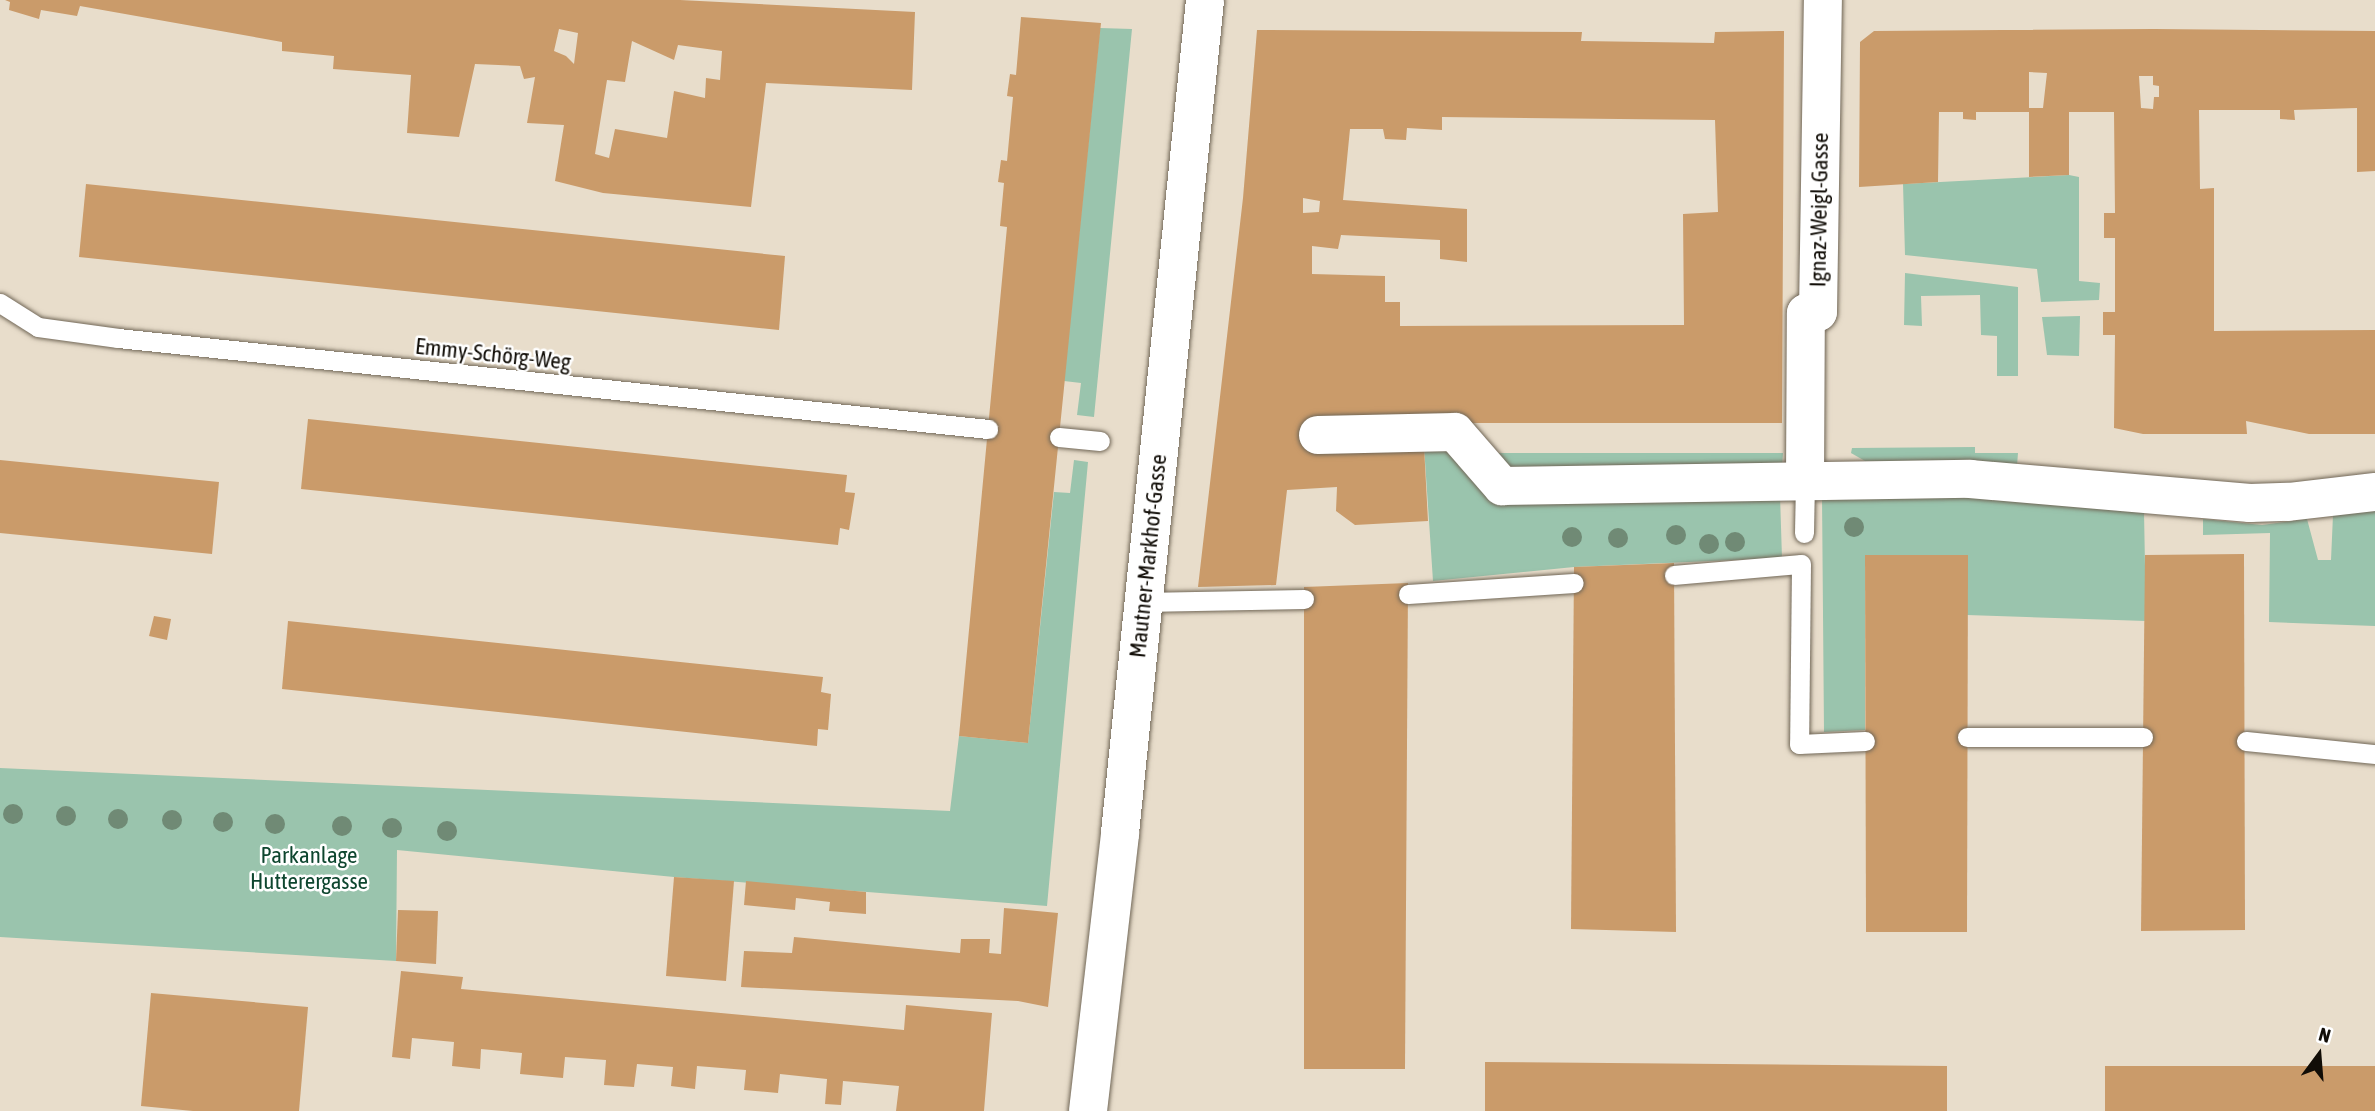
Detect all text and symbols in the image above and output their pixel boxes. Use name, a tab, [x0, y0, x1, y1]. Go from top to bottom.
street label: Ignaz-Weigl-Gasse	[1804, 132, 1834, 288]
street label: Emmy-Schörg-Weg	[414, 332, 572, 376]
street label: Mautner-Markhof-Gasse	[1124, 453, 1172, 659]
park label: Parkanlage Hutterergasse	[250, 841, 368, 895]
north arrow	[2284, 1020, 2354, 1090]
text: N	[2316, 1023, 2333, 1047]

